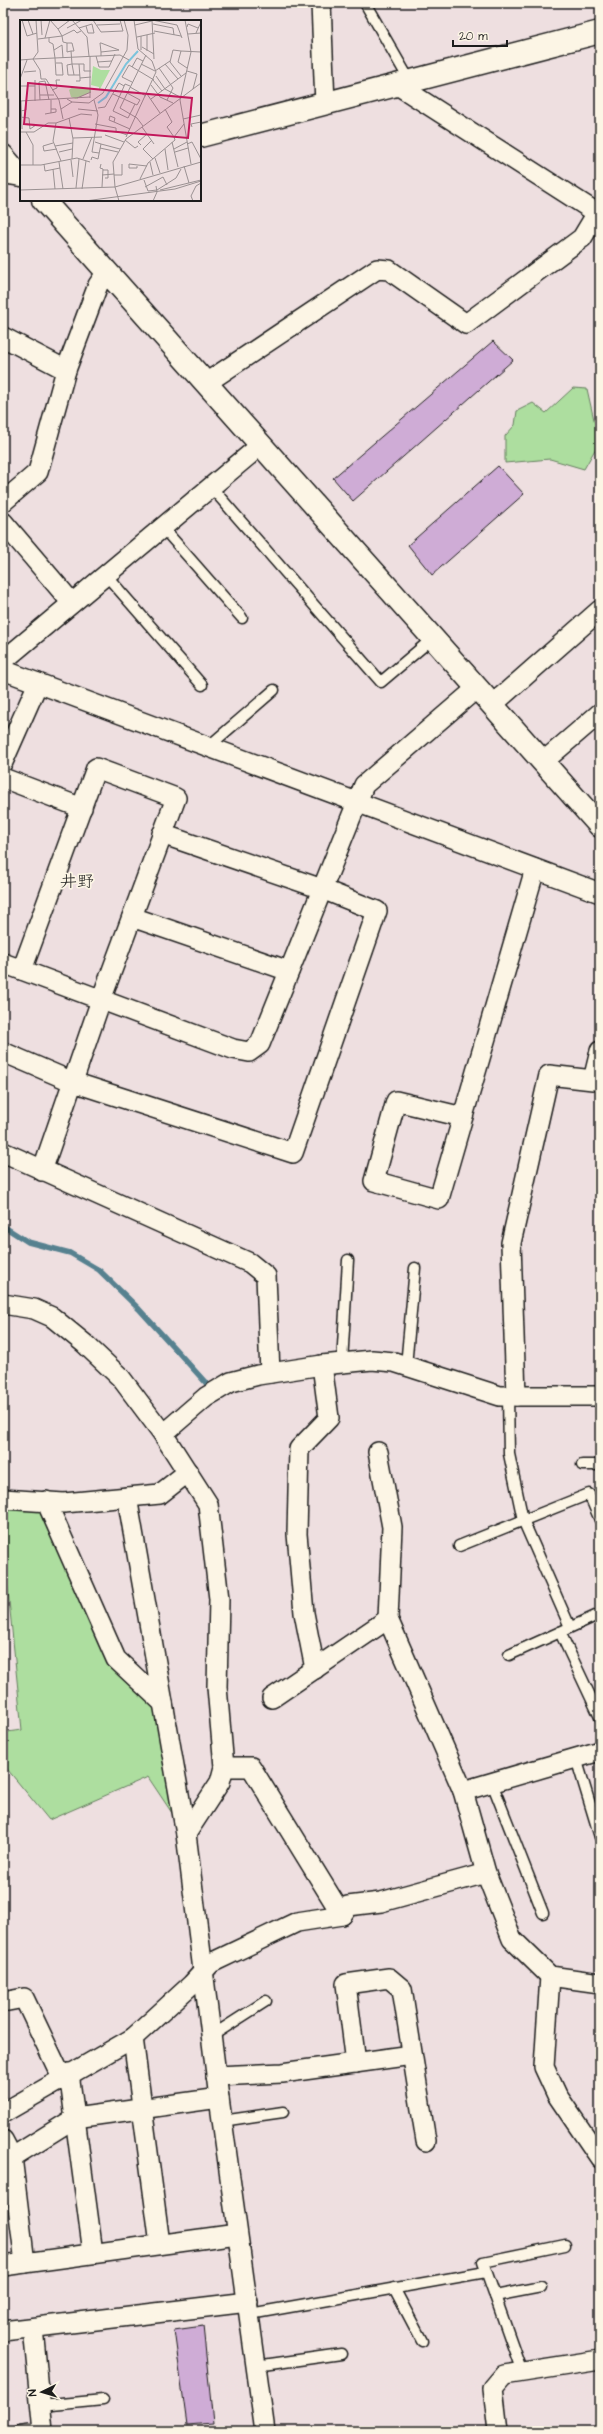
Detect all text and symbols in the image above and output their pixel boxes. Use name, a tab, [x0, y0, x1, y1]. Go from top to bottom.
inset map	[20, 20, 201, 201]
scale bar	[453, 22, 507, 48]
text: 20 m	[459, 28, 488, 45]
district label: 井野	[60, 870, 94, 894]
north arrow	[22, 2372, 62, 2412]
text: N	[25, 2389, 40, 2397]

